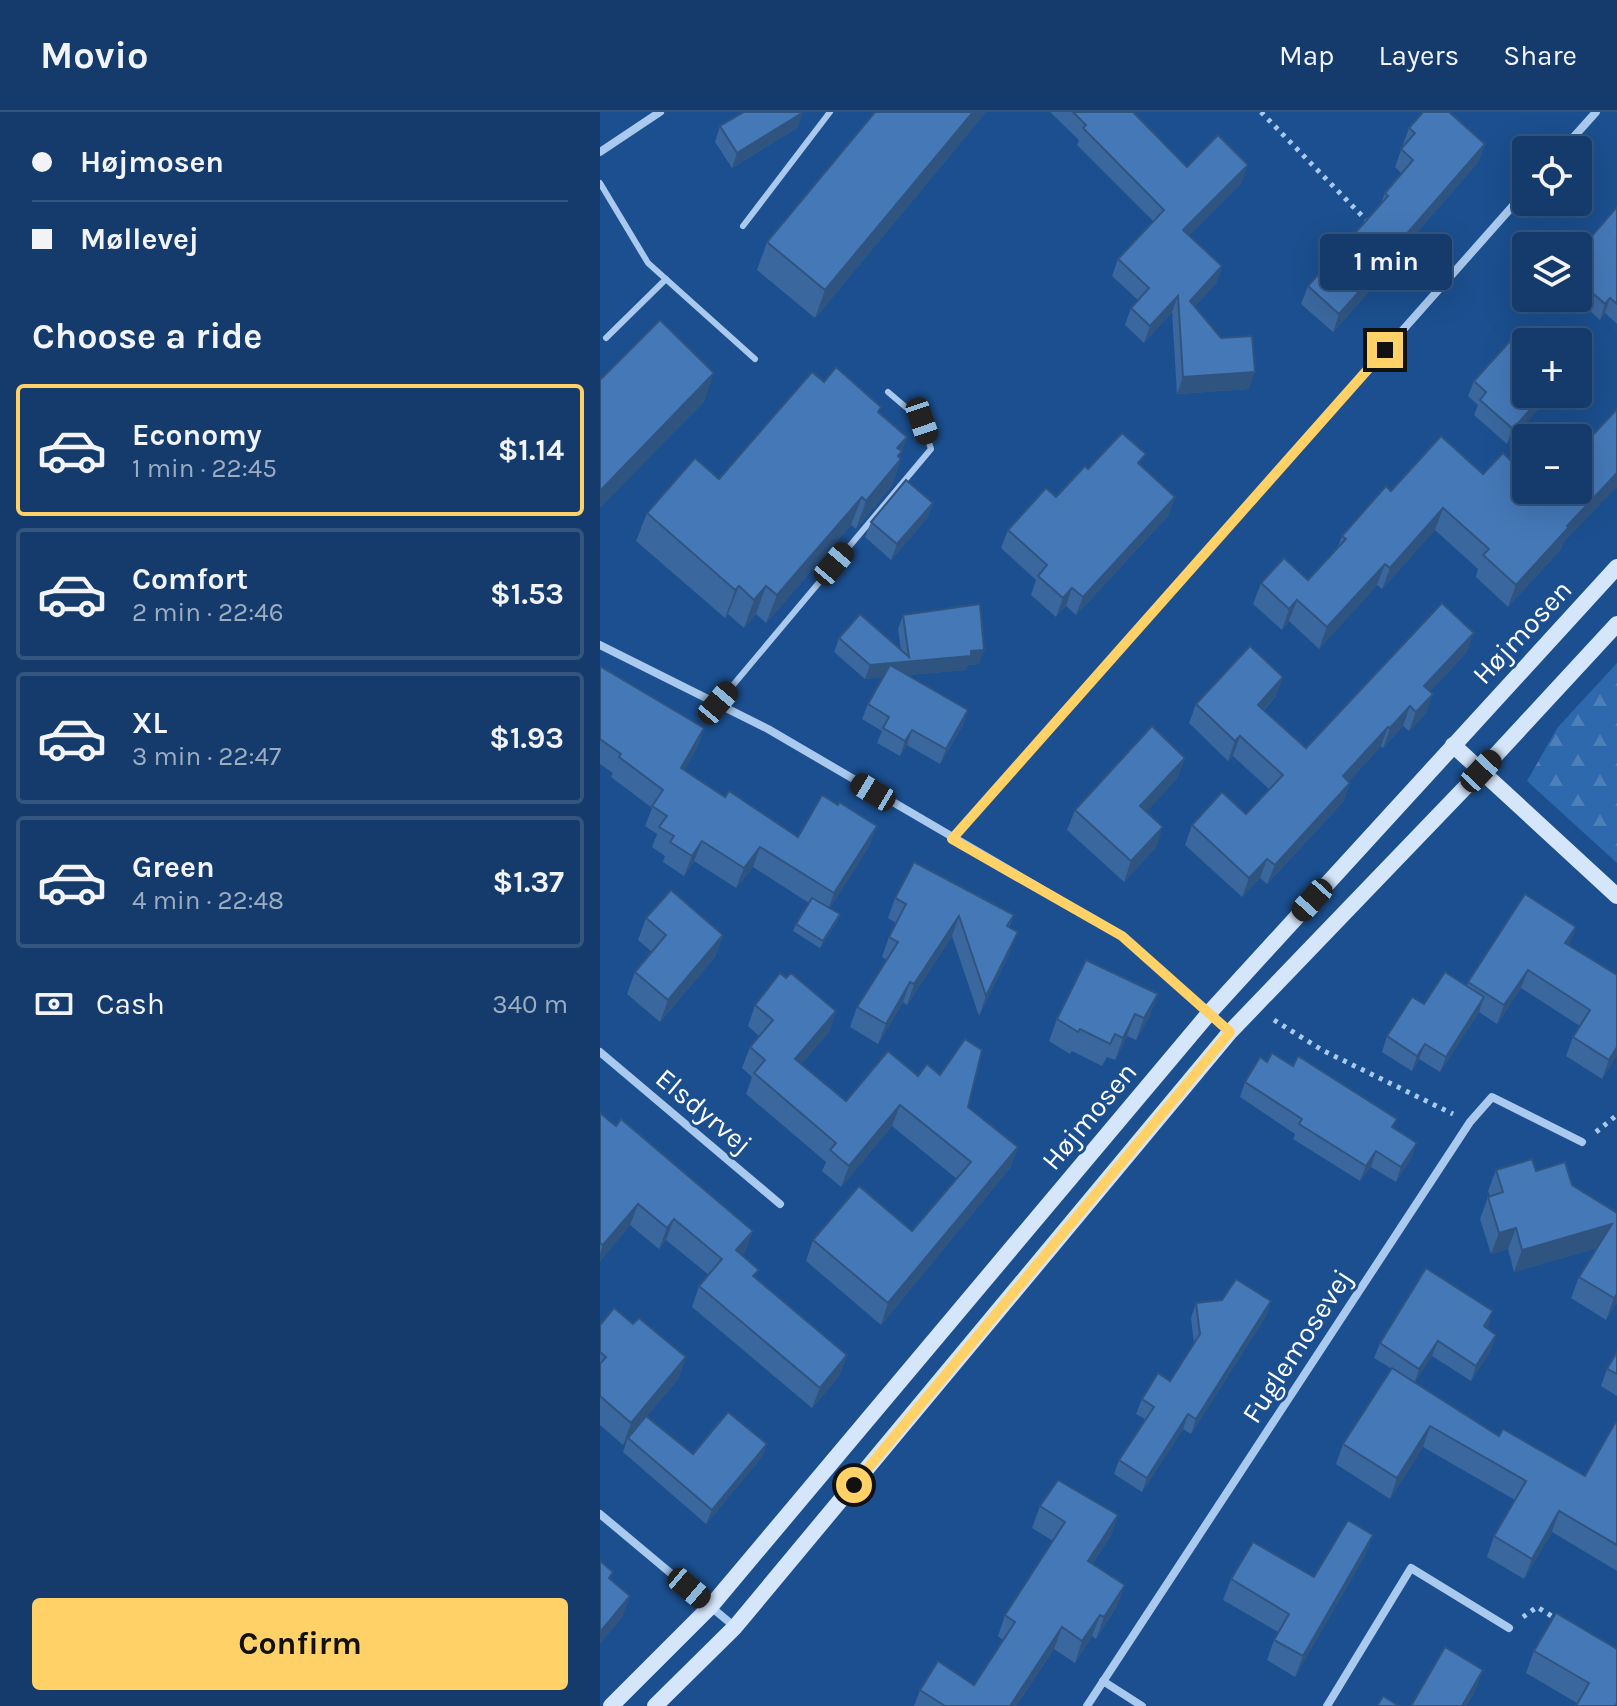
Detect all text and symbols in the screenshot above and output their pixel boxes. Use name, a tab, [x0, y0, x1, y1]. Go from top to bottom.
text: Movio	[40, 33, 148, 78]
text: Map	[1279, 39, 1334, 72]
text: Layers	[1378, 39, 1459, 72]
text: Share	[1503, 39, 1577, 72]
map controls	[1512, 136, 1592, 504]
button: locate	[1512, 136, 1592, 216]
text: Højmosen	[80, 144, 224, 180]
text: Møllevej	[80, 221, 199, 257]
button: layers	[1512, 232, 1592, 312]
callout: 1 min	[1319, 234, 1451, 290]
text: 1 min	[1353, 246, 1419, 277]
text: Choose a ride	[32, 315, 262, 357]
button: +	[1512, 328, 1592, 408]
route end	[1367, 332, 1403, 368]
car	[903, 394, 941, 448]
icon: car	[36, 414, 108, 486]
text: Economy	[132, 417, 262, 453]
button: −	[1512, 424, 1592, 504]
text: $1.14	[498, 432, 564, 468]
text: 1 min · 22:45	[132, 453, 277, 484]
car	[809, 538, 859, 590]
icon: car	[36, 558, 108, 630]
text: Comfort	[132, 561, 248, 597]
street label: Højmosen	[1466, 573, 1578, 691]
text: $1.53	[490, 576, 564, 612]
text: 2 min · 22:46	[132, 597, 284, 628]
car	[693, 677, 743, 729]
icon: car	[36, 702, 108, 774]
text: XL	[132, 705, 167, 741]
text: $1.93	[489, 720, 564, 756]
text: 3 min · 22:47	[132, 741, 281, 772]
car	[1456, 745, 1506, 797]
car	[846, 769, 900, 815]
icon: car	[36, 846, 108, 918]
text: Green	[132, 849, 215, 885]
text: $1.37	[493, 864, 564, 900]
car	[1287, 874, 1337, 926]
text: 4 min · 22:48	[132, 885, 284, 916]
icon: cash	[32, 982, 76, 1026]
text: Cash	[96, 986, 165, 1022]
text: 340 m	[492, 989, 568, 1020]
street label: Højmosen	[1034, 1055, 1144, 1177]
street label: Elsdyrvej	[649, 1061, 759, 1161]
street label: Fuglemosevej	[1235, 1263, 1359, 1429]
route start	[836, 1467, 872, 1503]
car	[663, 1563, 715, 1613]
button: Confirm	[32, 1598, 568, 1690]

